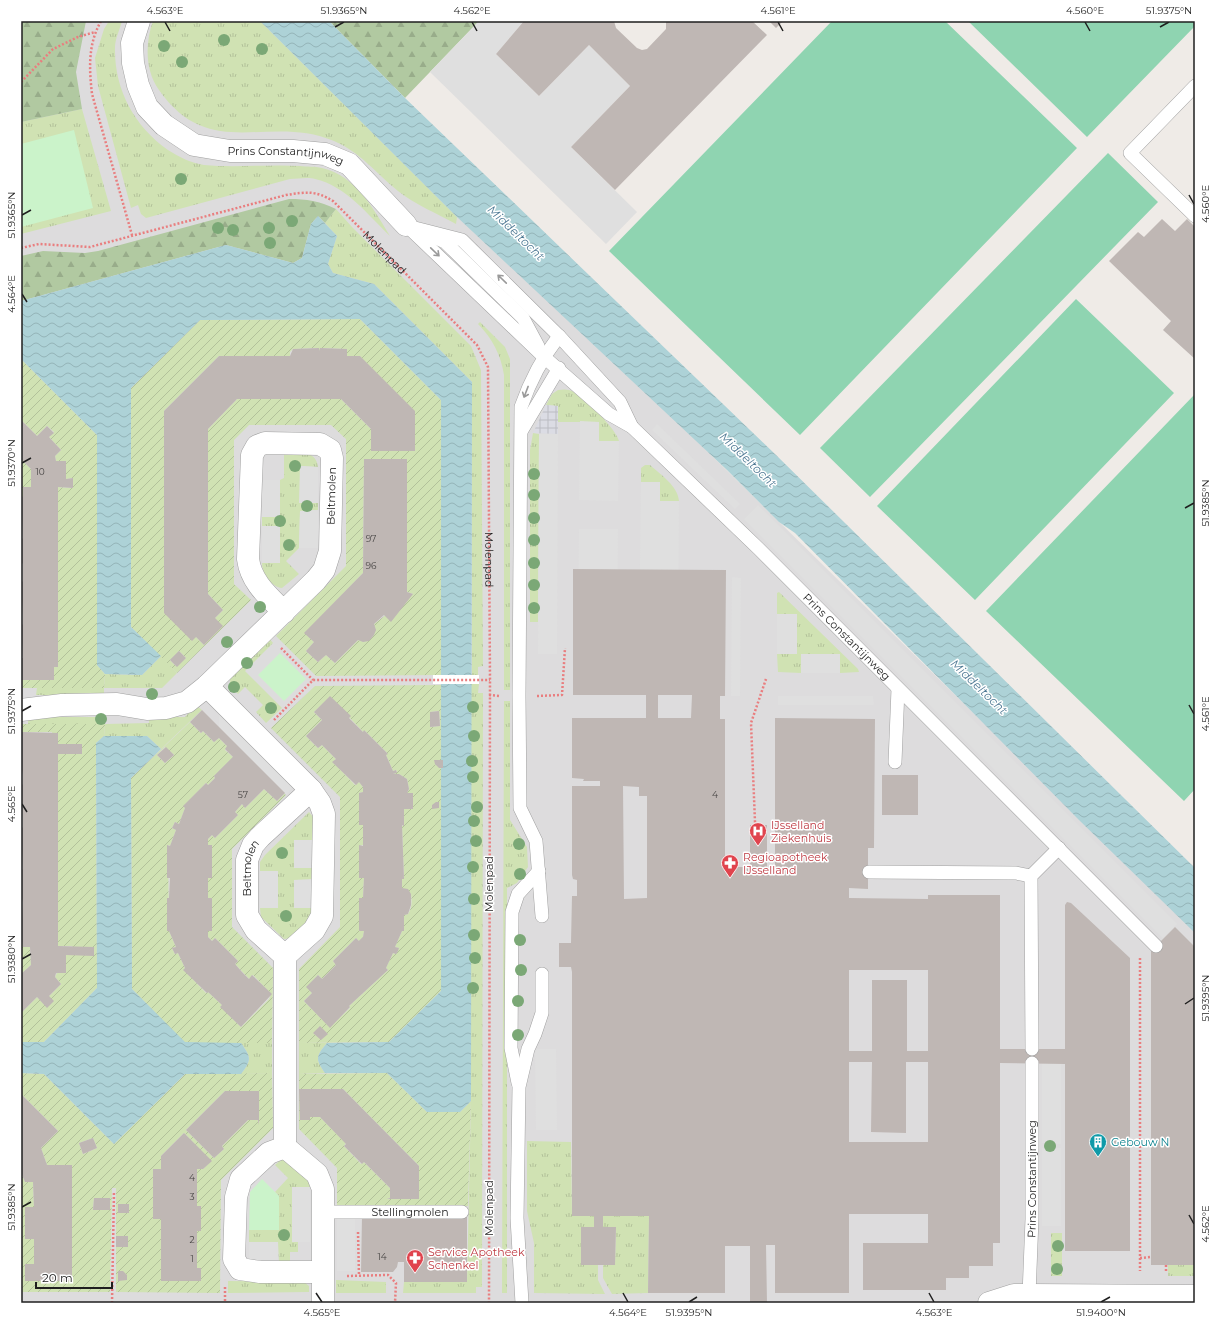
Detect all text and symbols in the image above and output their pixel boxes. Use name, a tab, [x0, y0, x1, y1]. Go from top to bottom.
text: 4.563°E	[146, 4, 184, 17]
text: 51.9365°N	[321, 4, 367, 17]
text: 4.562°E	[453, 4, 491, 17]
text: 4.561°E	[760, 4, 796, 17]
text: 4.560°E	[1066, 4, 1104, 17]
text: 51.9375°N	[1146, 4, 1192, 17]
street label: Prins Constantijnweg	[227, 144, 346, 168]
text: 4.560°E	[1199, 185, 1212, 223]
text: 51.9365°N	[5, 192, 18, 238]
water label: Middeltocht	[485, 202, 548, 264]
street label: Molenpad	[360, 228, 409, 277]
one-way arrow	[429, 247, 439, 256]
one-way arrow	[497, 274, 507, 284]
text: 4.564°E	[5, 275, 18, 313]
one-way arrow	[522, 385, 530, 397]
water label: Middeltocht	[717, 429, 780, 491]
text: 51.9370°N	[5, 439, 18, 487]
house number: 10	[35, 466, 45, 477]
street label: Beltmolen	[324, 467, 339, 525]
text: 51.9385°N	[1199, 479, 1212, 527]
street label: Molenpad	[482, 532, 496, 588]
house number: 97	[366, 533, 376, 544]
house number: 96	[366, 560, 377, 571]
street label: Prins Constantijnweg	[800, 590, 893, 683]
water label: Middeltocht	[948, 656, 1011, 718]
text: 51.9375°N	[5, 688, 18, 734]
text: 4.561°E	[1199, 696, 1212, 732]
text: 4.565°E	[5, 785, 18, 823]
house number: 57	[238, 789, 248, 800]
house number: 4	[712, 789, 718, 800]
place label: IJsselland Ziekenhuis	[771, 818, 832, 845]
hospital icon: IJsselland Ziekenhuis	[748, 821, 768, 846]
street label: Beltmolen	[240, 836, 262, 896]
place label: Regioapotheek IJsselland	[743, 850, 828, 877]
pharmacy icon: Regioapotheek IJsselland	[720, 853, 740, 878]
street label: Molenpad	[482, 856, 496, 912]
text: 51.9380°N	[5, 935, 18, 983]
text: 51.9395°N	[1199, 975, 1212, 1021]
street label: Prins Constantijnweg	[1024, 1120, 1039, 1238]
building icon: Gebouw N	[1088, 1132, 1108, 1157]
place label: Gebouw N	[1111, 1135, 1169, 1149]
house number: 4	[189, 1172, 195, 1183]
street label: Molenpad	[482, 1180, 496, 1236]
text: 51.9385°N	[5, 1183, 18, 1231]
house number: 3	[189, 1191, 195, 1202]
street label: Stellingmolen	[371, 1205, 449, 1219]
text: 4.562°E	[1199, 1205, 1212, 1243]
house number: 2	[189, 1234, 195, 1245]
place label: Service Apotheek Schenkel	[428, 1245, 525, 1272]
pharmacy icon: Service Apotheek Schenkel	[405, 1248, 425, 1273]
house number: 14	[377, 1251, 387, 1262]
house number: 1	[190, 1253, 194, 1264]
scale bar	[36, 1264, 112, 1290]
text: 20 m	[42, 1270, 73, 1285]
text: 4.565°E	[303, 1306, 341, 1319]
text: 4.564°E	[609, 1306, 647, 1319]
text: 51.9395°N	[666, 1306, 712, 1319]
text: 4.563°E	[915, 1306, 953, 1319]
text: 51.9400°N	[1076, 1306, 1126, 1319]

